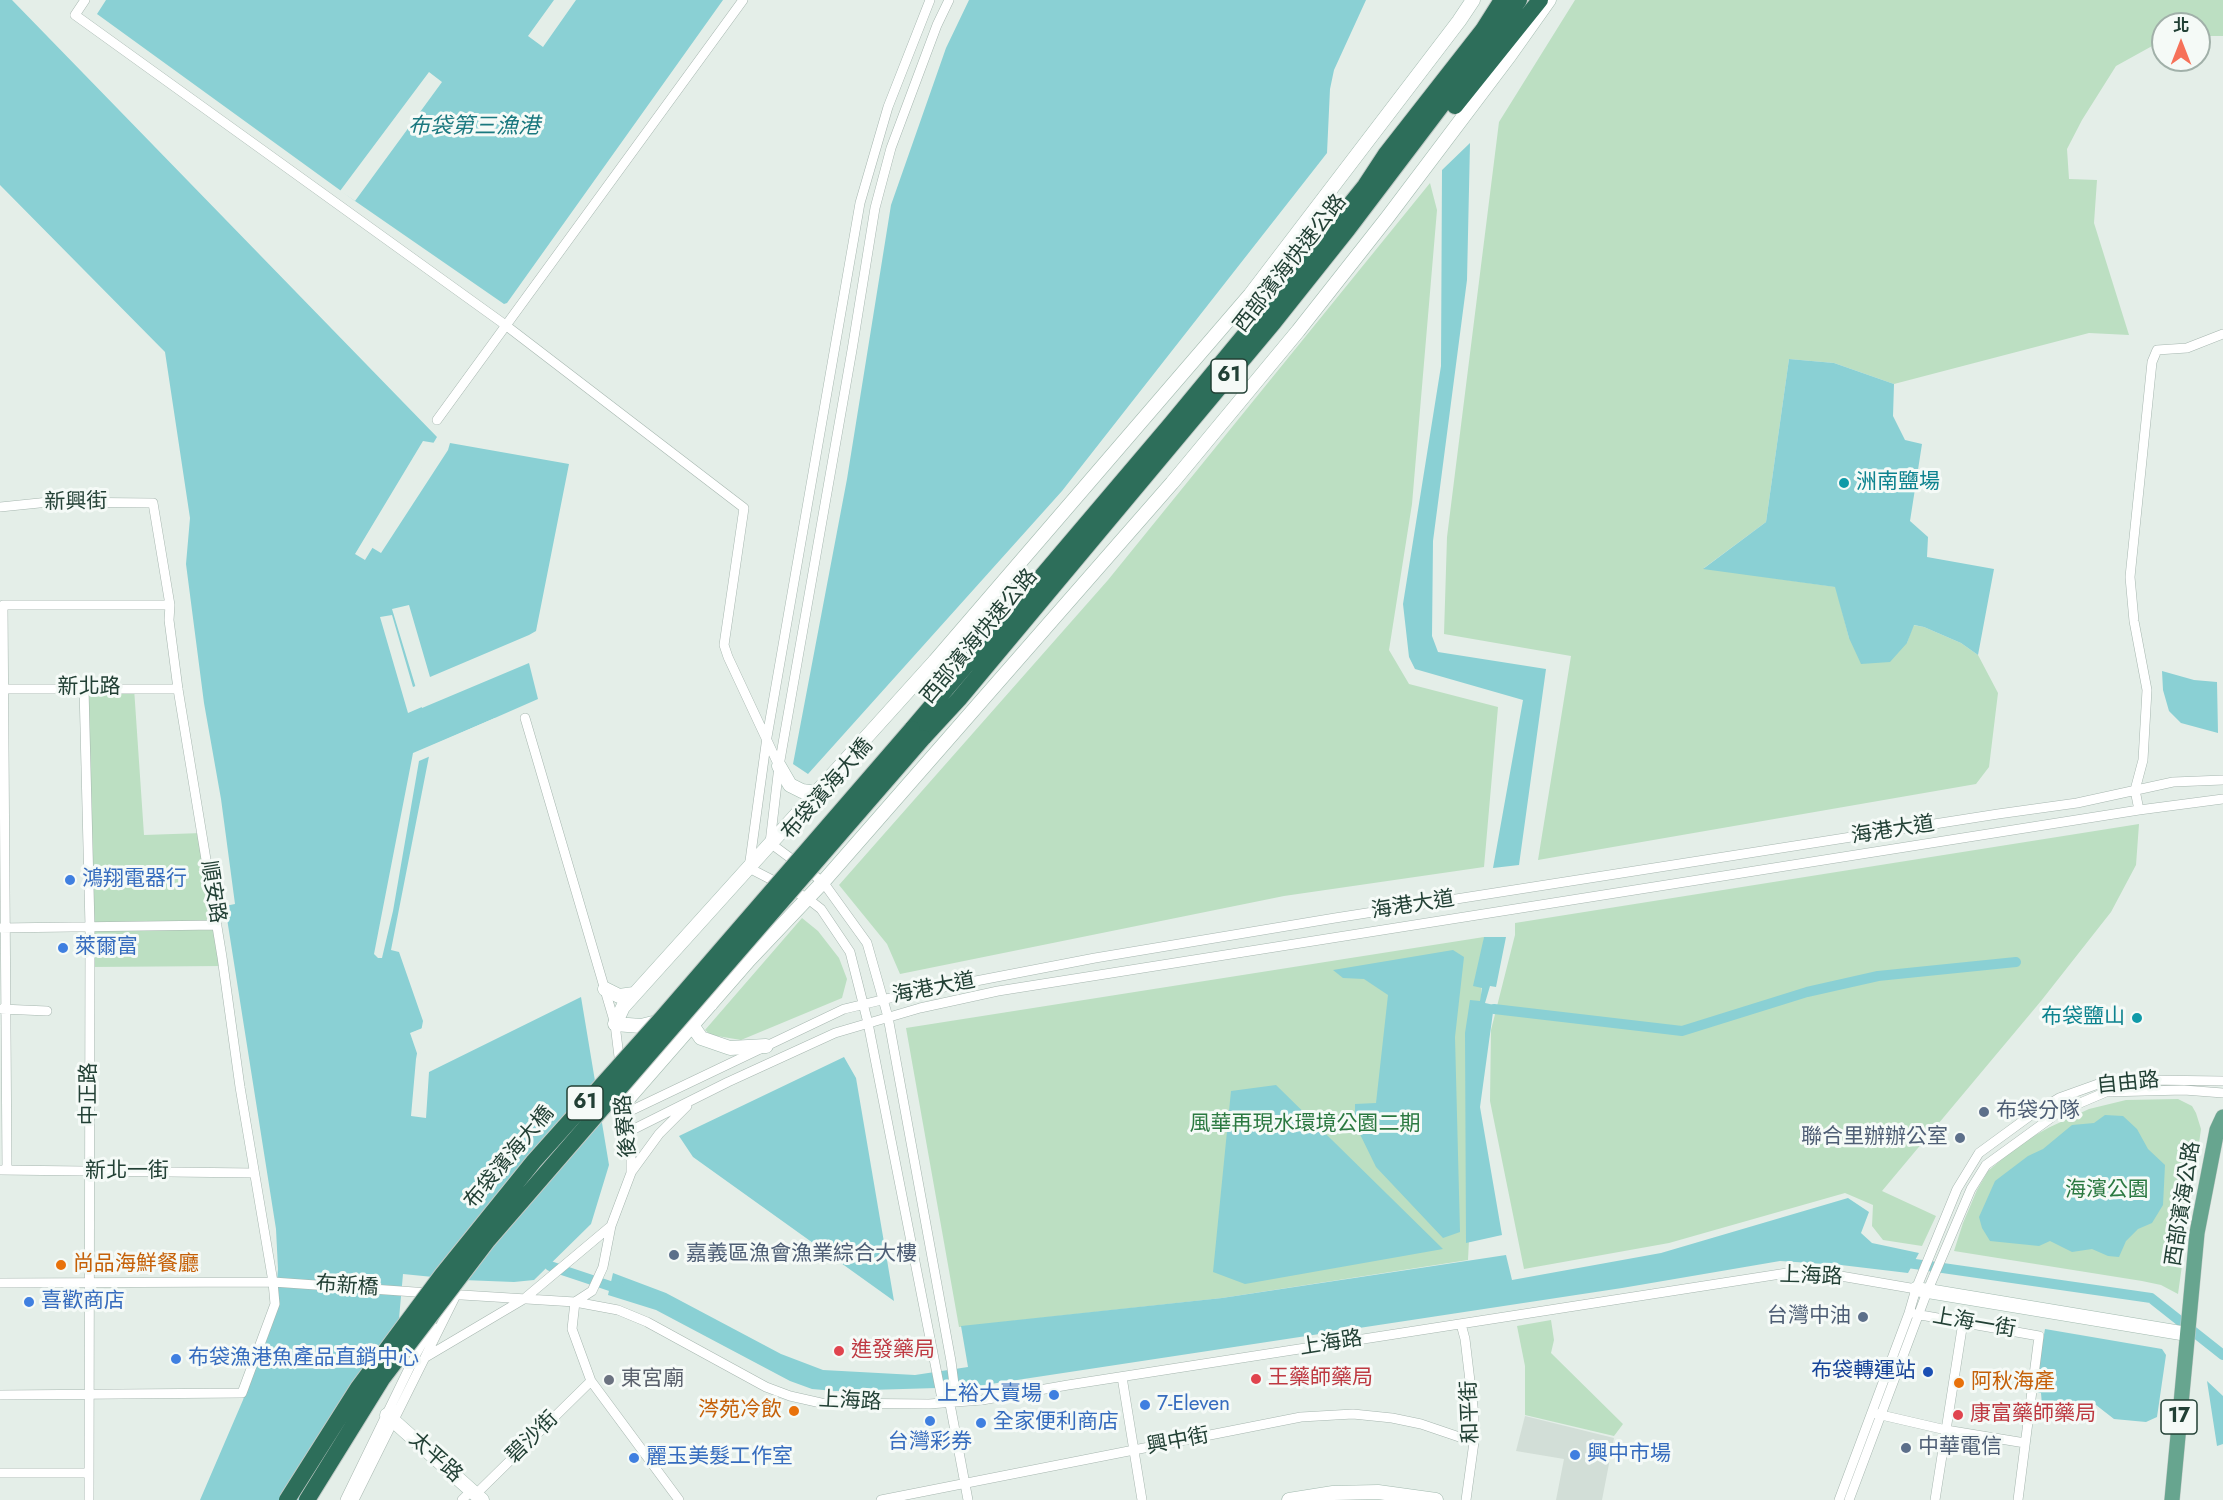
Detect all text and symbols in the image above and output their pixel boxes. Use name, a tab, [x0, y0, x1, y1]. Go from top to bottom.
north arrow	[2151, 12, 2211, 72]
text: 北	[2173, 14, 2189, 37]
water label: 布袋第三漁港	[408, 115, 540, 141]
street label: 西部濱海快速公路	[1229, 190, 1353, 338]
road number: 61	[1211, 359, 1247, 393]
place label: 洲南鹽場	[1856, 470, 1940, 496]
marker: 洲南鹽場	[1837, 476, 1851, 490]
street label: 新興街	[44, 490, 108, 516]
street label: 西部濱海快速公路	[916, 565, 1044, 709]
street label: 新北路	[58, 675, 120, 701]
street label: 布袋濱海大橋	[777, 734, 879, 846]
street label: 海港大道	[1850, 812, 1936, 850]
street label: 順安路	[195, 859, 229, 925]
place label: 鴻翔電器行	[82, 867, 187, 893]
marker: 鴻翔電器行	[63, 873, 77, 887]
street label: 海港大道	[1370, 887, 1456, 925]
place label: 萊爾富	[75, 935, 138, 961]
marker: 萊爾富	[56, 941, 70, 955]
street label: 海港大道	[890, 969, 978, 1009]
place label: 布袋鹽山	[2041, 1005, 2125, 1031]
marker: 布袋鹽山	[2130, 1011, 2144, 1025]
street label: 中正路	[77, 1063, 103, 1125]
street label: 自由路	[2095, 1068, 2161, 1100]
road number: 61	[567, 1086, 603, 1120]
street label: 後寮路	[612, 1094, 642, 1158]
place label: 布袋分隊	[1996, 1099, 2080, 1125]
street label: 布袋濱海大橋	[460, 1102, 560, 1214]
marker: 布袋分隊	[1977, 1105, 1991, 1119]
park label: 風華再現水環境公園二期	[1190, 1112, 1420, 1138]
place label: 聯合里辦辦公室	[1801, 1125, 1948, 1151]
marker: 聯合里辦辦公室	[1953, 1131, 1967, 1145]
street label: 西部濱海公路	[2162, 1140, 2206, 1268]
street label: 新北一街	[85, 1159, 169, 1185]
park label: 海濱公園	[2065, 1178, 2149, 1204]
place label: 嘉義區漁會漁業綜合大樓	[686, 1242, 917, 1268]
marker: 嘉義區漁會漁業綜合大樓	[667, 1248, 681, 1262]
place label: 尚品海鮮餐廳	[73, 1252, 199, 1278]
marker: 尚品海鮮餐廳	[54, 1258, 68, 1272]
street label: 上海路	[1779, 1263, 1843, 1291]
street label: 布新橋	[315, 1272, 379, 1302]
place label: 喜歡商店	[41, 1289, 125, 1315]
marker: 喜歡商店	[22, 1295, 36, 1309]
place label: 台灣中油	[1767, 1304, 1851, 1330]
street label: 上海一街	[1930, 1304, 2018, 1344]
marker: 台灣中油	[1856, 1310, 1870, 1324]
street label: 上海路	[1298, 1327, 1364, 1361]
place label: 進發藥局	[851, 1338, 935, 1364]
marker: 進發藥局	[832, 1344, 846, 1358]
place label: 布袋漁港魚產品直銷中心	[188, 1346, 419, 1372]
marker: 布袋漁港魚產品直銷中心	[169, 1352, 183, 1366]
place label: 布袋轉運站	[1811, 1359, 1916, 1385]
marker: 布袋轉運站	[1921, 1365, 1935, 1379]
place label: 王藥師藥局	[1268, 1366, 1373, 1392]
place label: 東宮廟	[621, 1367, 684, 1393]
place label: 阿秋海產	[1971, 1370, 2055, 1396]
marker: 王藥師藥局	[1249, 1372, 1263, 1386]
marker: 東宮廟	[602, 1373, 616, 1387]
marker: 阿秋海產	[1952, 1376, 1966, 1390]
street label: 和平街	[1457, 1380, 1485, 1444]
place label: 上裕大賣場	[937, 1382, 1042, 1408]
street label: 上海路	[818, 1388, 882, 1416]
marker: 上裕大賣場	[1047, 1388, 1061, 1402]
place label: 7-Eleven	[1157, 1392, 1230, 1418]
place label: 涔苑冷飲	[698, 1398, 782, 1424]
marker: 7-Eleven	[1138, 1398, 1152, 1412]
road number: 17	[2161, 1400, 2197, 1434]
place label: 康富藥師藥局	[1970, 1402, 2096, 1428]
marker: 涔苑冷飲	[787, 1404, 801, 1418]
street label: 碧沙街	[502, 1407, 564, 1469]
marker: 康富藥師藥局	[1951, 1408, 1965, 1422]
place label: 全家便利商店	[993, 1410, 1119, 1436]
marker: 台灣彩券	[923, 1414, 937, 1428]
marker: 全家便利商店	[974, 1416, 988, 1430]
street label: 興中街	[1145, 1424, 1211, 1460]
street label: 太平路	[403, 1428, 467, 1488]
place label: 台灣彩券	[888, 1430, 972, 1456]
place label: 中華電信	[1918, 1435, 2002, 1461]
marker: 中華電信	[1899, 1441, 1913, 1455]
place label: 興中市場	[1587, 1442, 1671, 1468]
place label: 麗玉美髮工作室	[646, 1445, 793, 1471]
marker: 興中市場	[1568, 1448, 1582, 1462]
marker: 麗玉美髮工作室	[627, 1451, 641, 1465]

